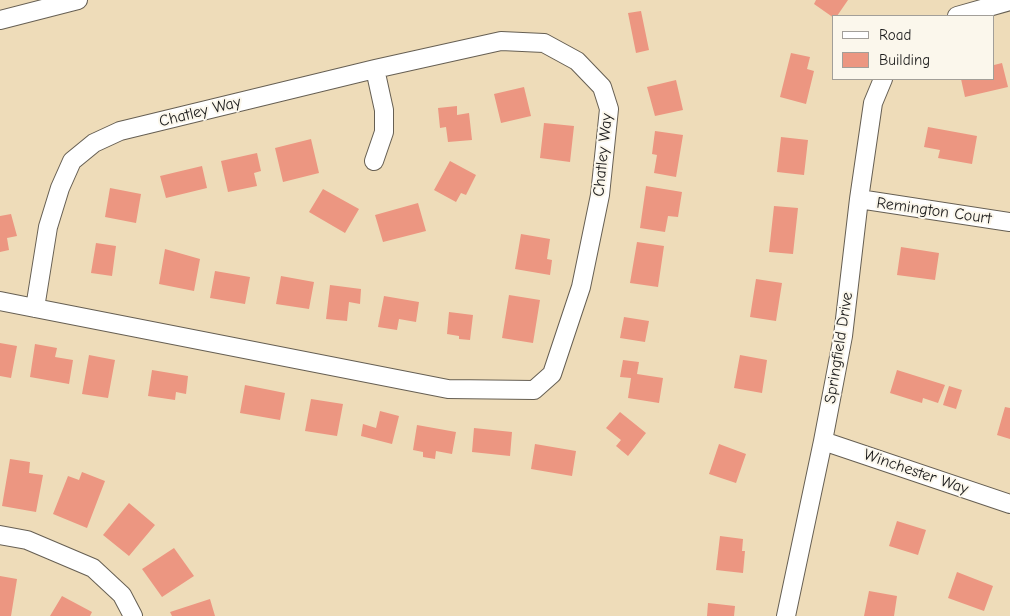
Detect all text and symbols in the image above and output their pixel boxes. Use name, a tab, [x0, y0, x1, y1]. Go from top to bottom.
legend	[832, 15, 995, 80]
text: Road	[879, 26, 911, 44]
text: Building	[879, 51, 930, 69]
street label: Chatley Way	[157, 93, 243, 131]
street label: Chatley Way	[589, 113, 617, 197]
street label: Remington Court	[875, 193, 993, 229]
street label: Springfield Drive	[821, 291, 857, 405]
street label: Winchester Way	[861, 445, 971, 499]

